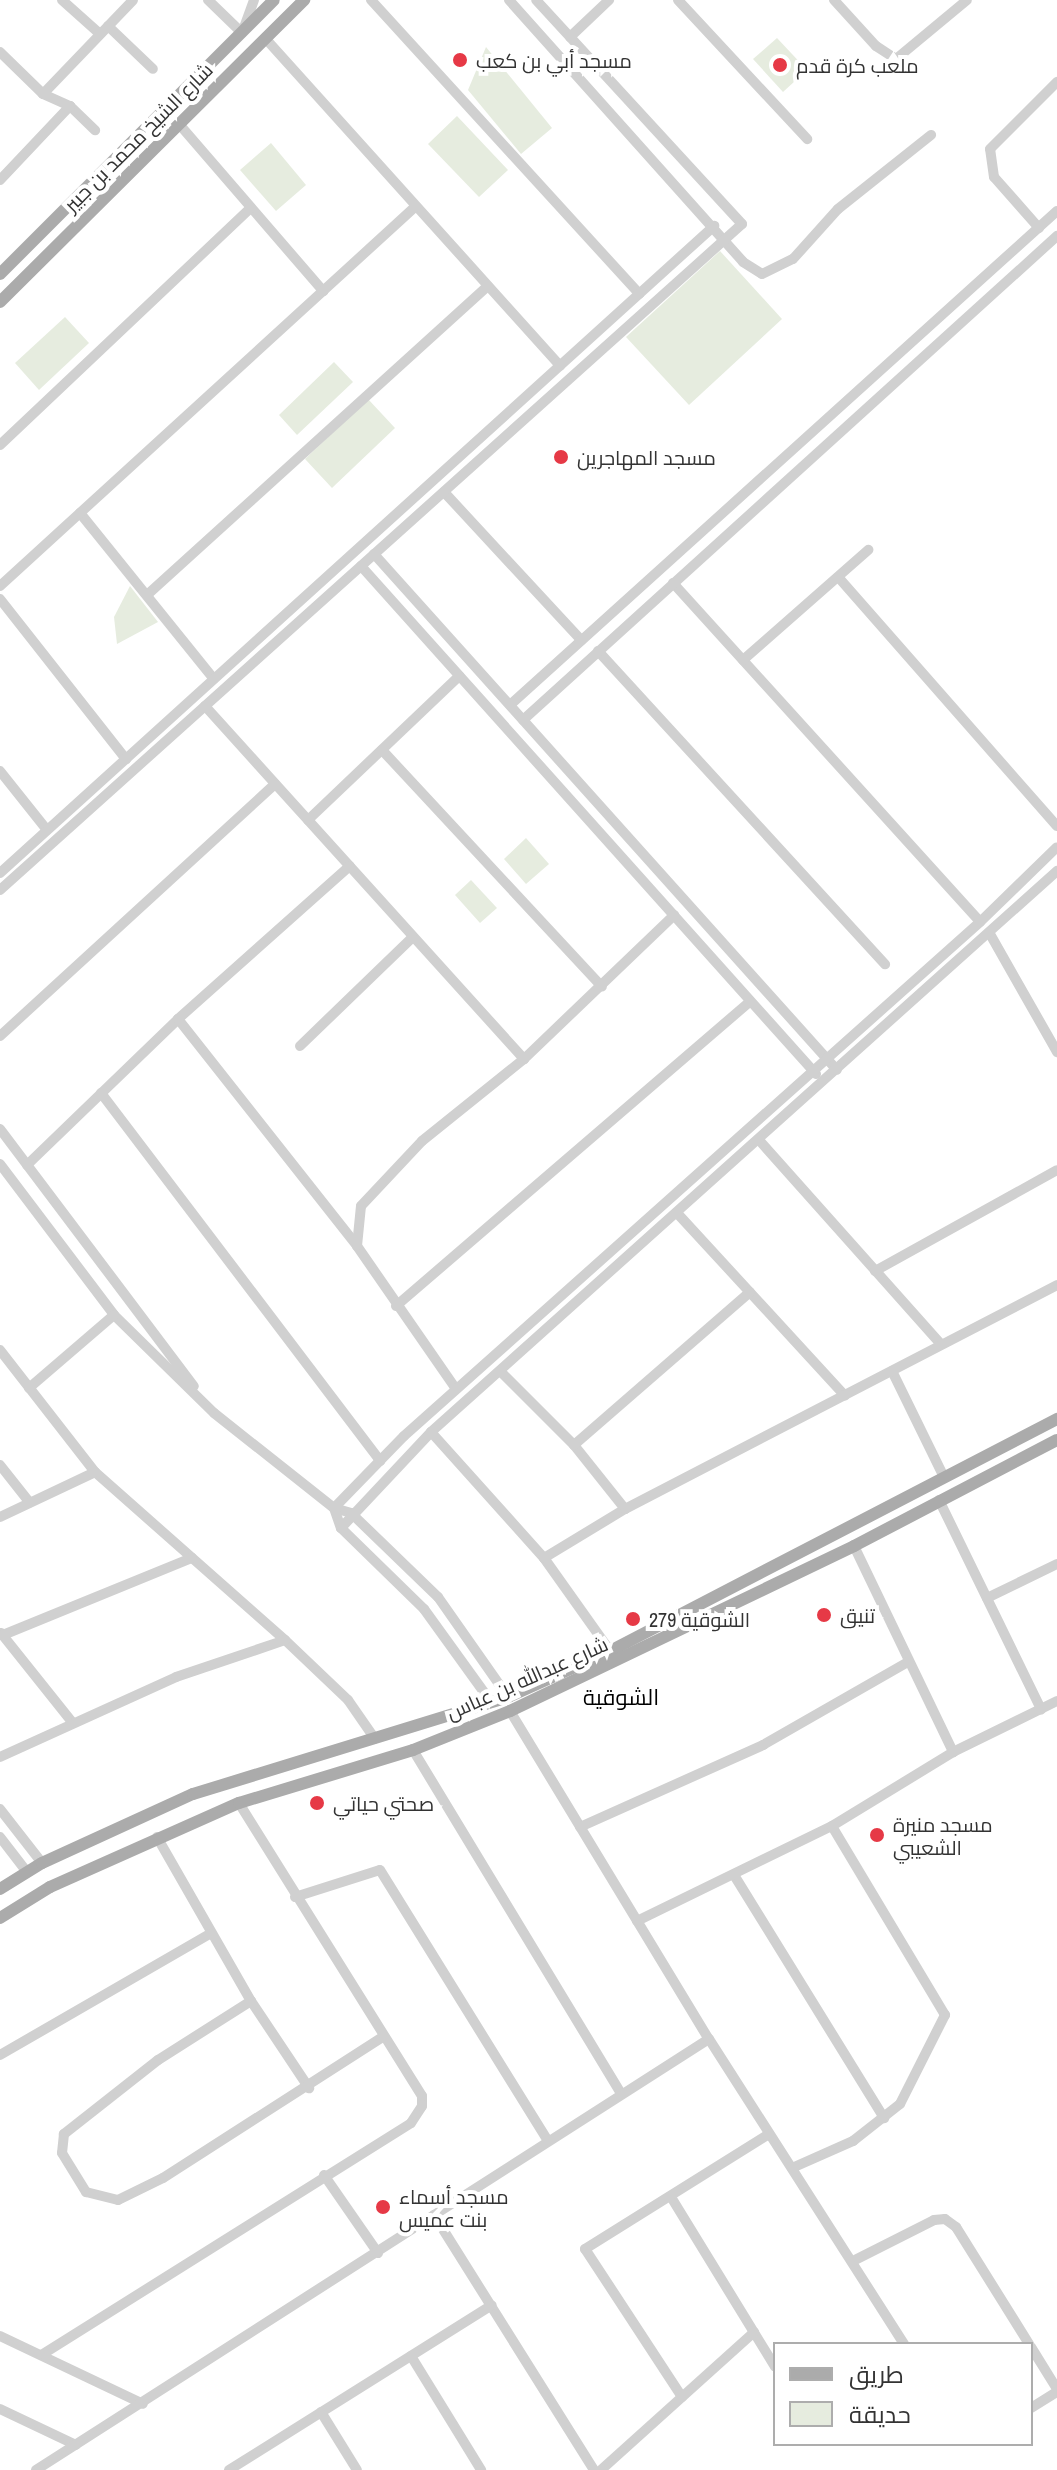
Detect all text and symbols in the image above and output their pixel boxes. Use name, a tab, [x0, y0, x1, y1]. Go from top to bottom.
place label: مسجد أبي بن كعب	[476, 48, 632, 72]
marker: مسجد أبي بن كعب	[451, 51, 469, 69]
place label: ملعب كرة قدم	[796, 53, 919, 77]
marker: ملعب كرة قدم	[771, 56, 789, 74]
street label: شارع الشيخ محمد بن جبير	[59, 58, 217, 216]
place label: مسجد المهاجرين	[577, 445, 716, 469]
marker: مسجد المهاجرين	[552, 448, 570, 466]
place label: تنيق	[840, 1603, 875, 1627]
marker: تنيق	[815, 1606, 833, 1624]
place label: الشوقية 279	[649, 1607, 750, 1631]
marker: الشوقية 279	[624, 1610, 642, 1628]
street label: شارع عبدالله بن عباس	[442, 1632, 612, 1724]
district label: الشوقية	[583, 1685, 659, 1711]
place label: صحتي حياتي	[333, 1791, 434, 1815]
marker: صحتي حياتي	[308, 1794, 326, 1812]
place label: مسجد منيرة الشعيبي	[893, 1812, 993, 1859]
marker: مسجد منيرة الشعيبي	[868, 1826, 886, 1844]
place label: مسجد أسماء بنت عميس	[399, 2184, 509, 2231]
marker: مسجد أسماء بنت عميس	[374, 2198, 392, 2216]
legend	[773, 2342, 1033, 2446]
text: طريق	[849, 2358, 904, 2390]
text: حديقة	[849, 2398, 911, 2430]

